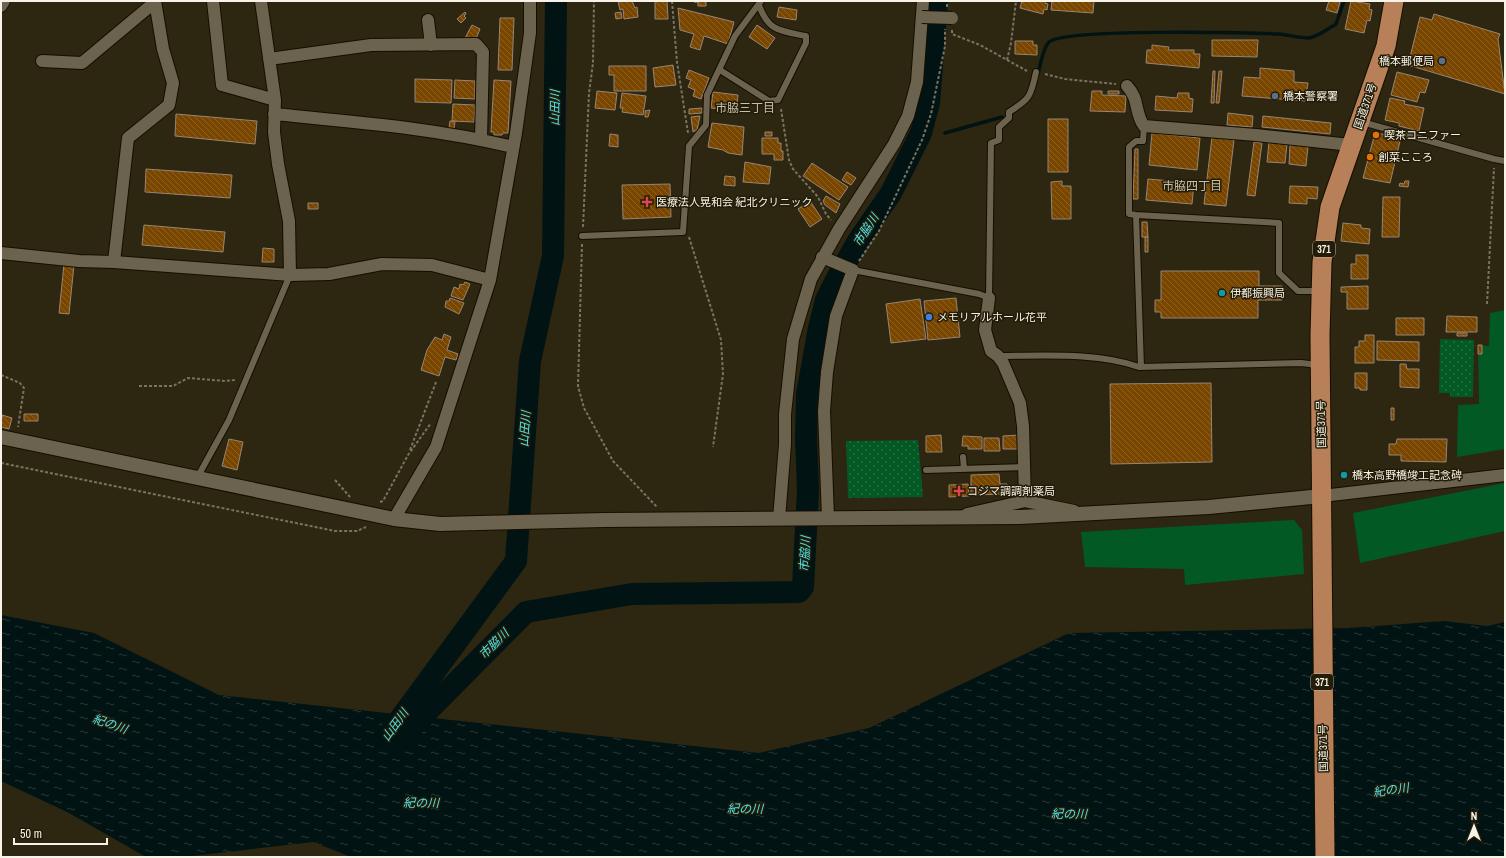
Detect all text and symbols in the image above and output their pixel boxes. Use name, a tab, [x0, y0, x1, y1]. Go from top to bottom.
place label: 橋本郵便局	[1379, 54, 1434, 68]
marker: 橋本郵便局	[1437, 56, 1447, 66]
street label: 国道371号	[1351, 81, 1379, 131]
water label: 山田川	[547, 88, 563, 126]
place label: 橋本警察署	[1283, 89, 1338, 103]
marker: 橋本警察署	[1270, 91, 1280, 101]
district label: 市脇三丁目	[715, 100, 775, 116]
place label: 喫茶コニファー	[1384, 128, 1461, 142]
marker: 喫茶コニファー	[1371, 130, 1381, 140]
place label: 創菜こころ	[1378, 150, 1433, 164]
marker: 創菜こころ	[1365, 152, 1375, 162]
district label: 市脇四丁目	[1162, 178, 1222, 194]
place label: 医療法人晃和会 紀北クリニック	[656, 195, 813, 209]
marker: 医療法人晃和会 紀北クリニック	[641, 196, 653, 208]
water label: 市脇川	[849, 209, 884, 249]
road number: 371	[1313, 241, 1335, 257]
place label: 伊都振興局	[1230, 286, 1285, 300]
marker: 伊都振興局	[1217, 288, 1227, 298]
place label: メモリアルホール花平	[937, 310, 1047, 324]
marker: メモリアルホール花平	[924, 312, 934, 322]
street label: 国道371号	[1314, 400, 1328, 448]
water label: 山田川	[516, 408, 534, 448]
place label: 橋本高野橋竣工記念碑	[1352, 468, 1462, 482]
marker: 橋本高野橋竣工記念碑	[1339, 470, 1349, 480]
place label: コジマ調調剤薬局	[967, 484, 1055, 498]
marker: コジマ調調剤薬局	[954, 486, 964, 496]
water label: 市脇川	[796, 534, 814, 572]
water label: 市脇川	[476, 624, 514, 662]
road number: 371	[1311, 674, 1333, 690]
water label: 山田川	[378, 704, 413, 744]
water label: 紀の川	[90, 711, 132, 738]
street label: 国道371号	[1316, 724, 1330, 772]
water label: 紀の川	[1372, 779, 1412, 800]
water label: 紀の川	[403, 795, 441, 811]
water label: 紀の川	[727, 801, 765, 817]
water label: 紀の川	[1051, 806, 1089, 822]
north arrow	[1454, 806, 1494, 846]
text: N	[1471, 809, 1477, 823]
scale bar	[14, 820, 107, 846]
text: 50 m	[20, 826, 42, 842]

